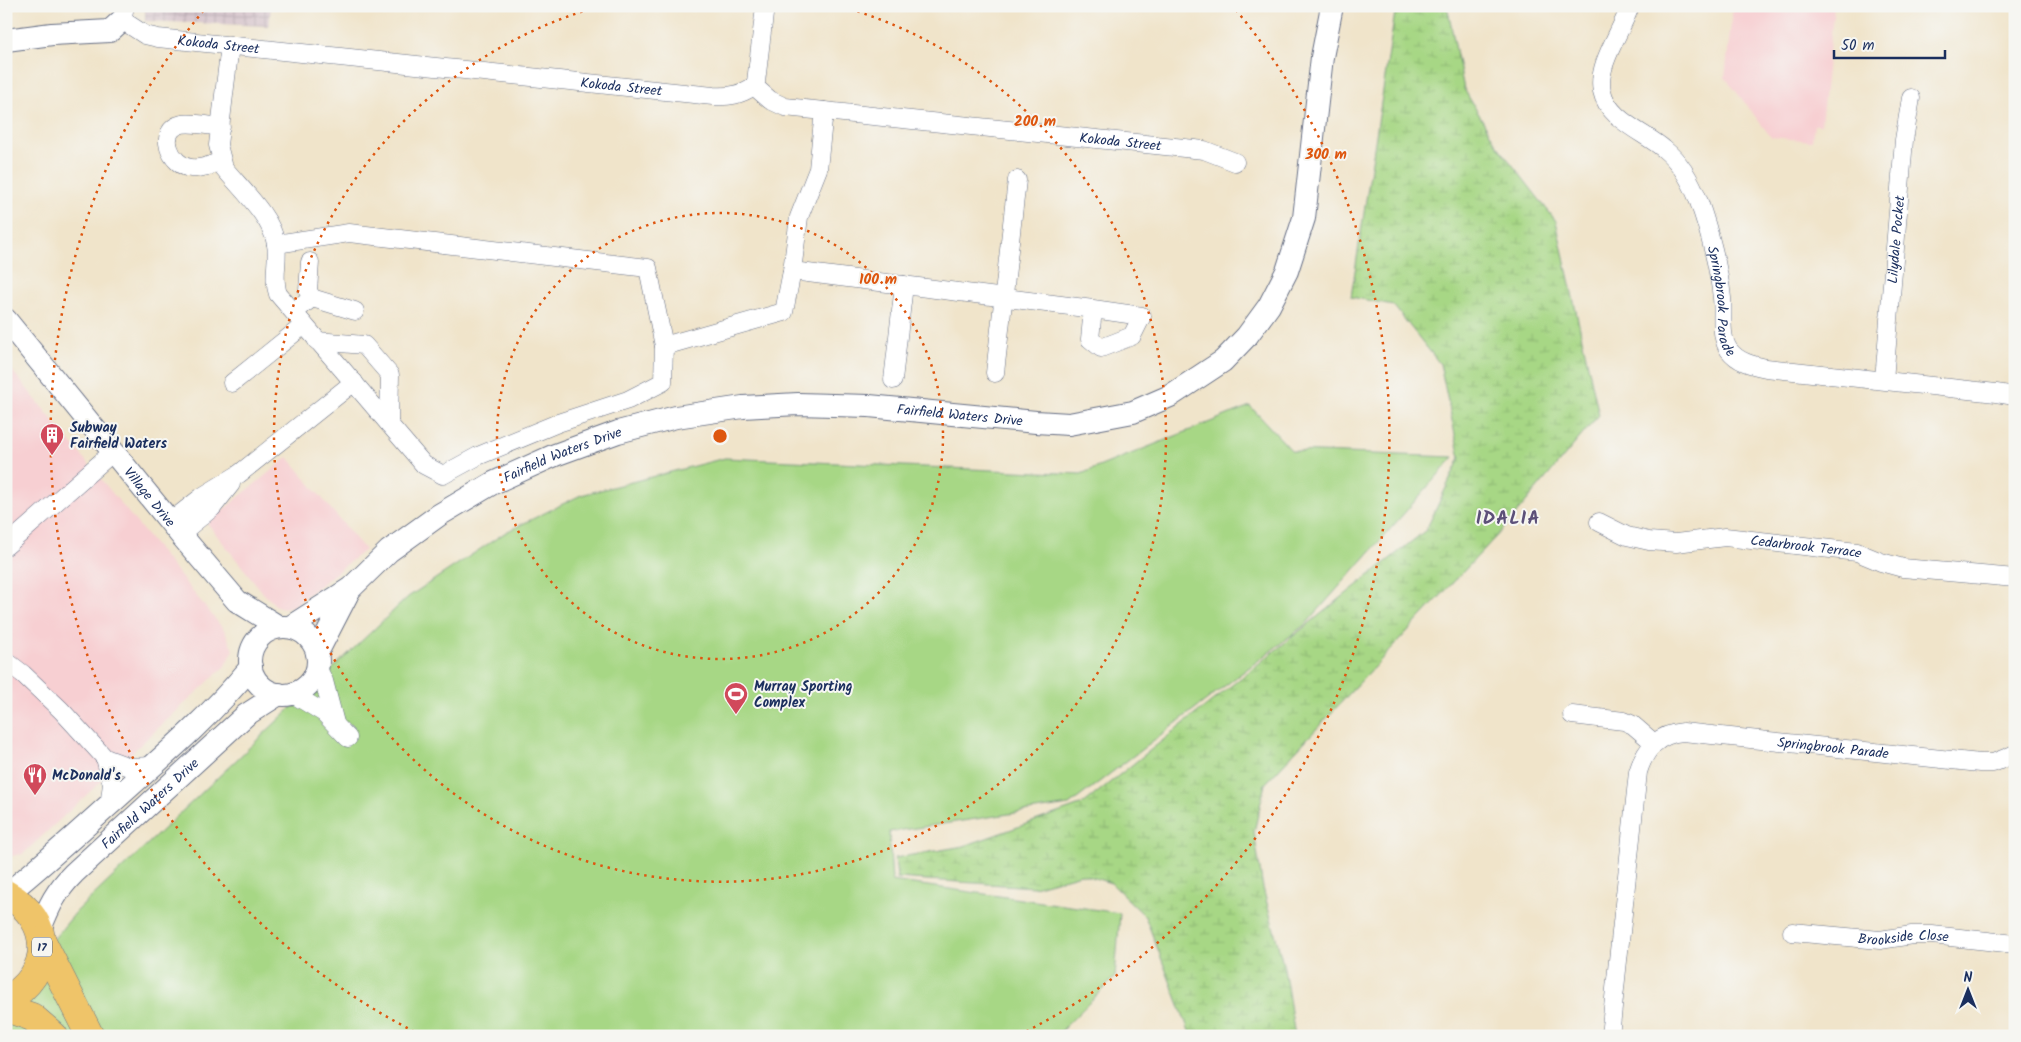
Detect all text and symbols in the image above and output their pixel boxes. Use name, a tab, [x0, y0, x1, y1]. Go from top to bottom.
scale bar	[1834, 28, 1945, 60]
street label: Kokoda Street	[176, 30, 261, 61]
text: 50 m	[1841, 34, 1875, 58]
street label: Kokoda Street	[579, 72, 664, 103]
text: 200 m	[1014, 110, 1056, 134]
street label: Kokoda Street	[1078, 127, 1163, 158]
text: 300 m	[1304, 143, 1347, 167]
street label: Lilydale Pocket	[1882, 194, 1911, 285]
street label: Springbrook Parade	[1701, 244, 1741, 363]
text: 100 m	[859, 268, 897, 292]
street label: Fairfield Waters Drive	[896, 399, 1024, 433]
place label: Subway Fairfield Waters	[70, 417, 168, 455]
street label: Fairfield Waters Drive	[500, 421, 625, 489]
building icon: Subway Fairfield Waters	[39, 422, 65, 456]
centre of rings	[711, 427, 729, 445]
street label: Village Drive	[118, 463, 181, 533]
district label: IDALIA	[1476, 504, 1540, 534]
street label: Cedarbrook Terrace	[1749, 530, 1866, 565]
place label: Murray Sporting Complex	[754, 676, 853, 714]
sports icon: Murray Sporting Complex	[723, 681, 749, 715]
street label: Springbrook Parade	[1776, 732, 1890, 765]
street label: Fairfield Waters Drive	[96, 753, 205, 855]
restaurant icon: McDonald's	[22, 762, 48, 796]
place label: McDonald's	[52, 765, 121, 787]
street label: Brookside Close	[1857, 925, 1951, 952]
road number: 17	[32, 938, 52, 956]
north arrow	[1944, 964, 1994, 1014]
text: N	[1964, 967, 1973, 989]

